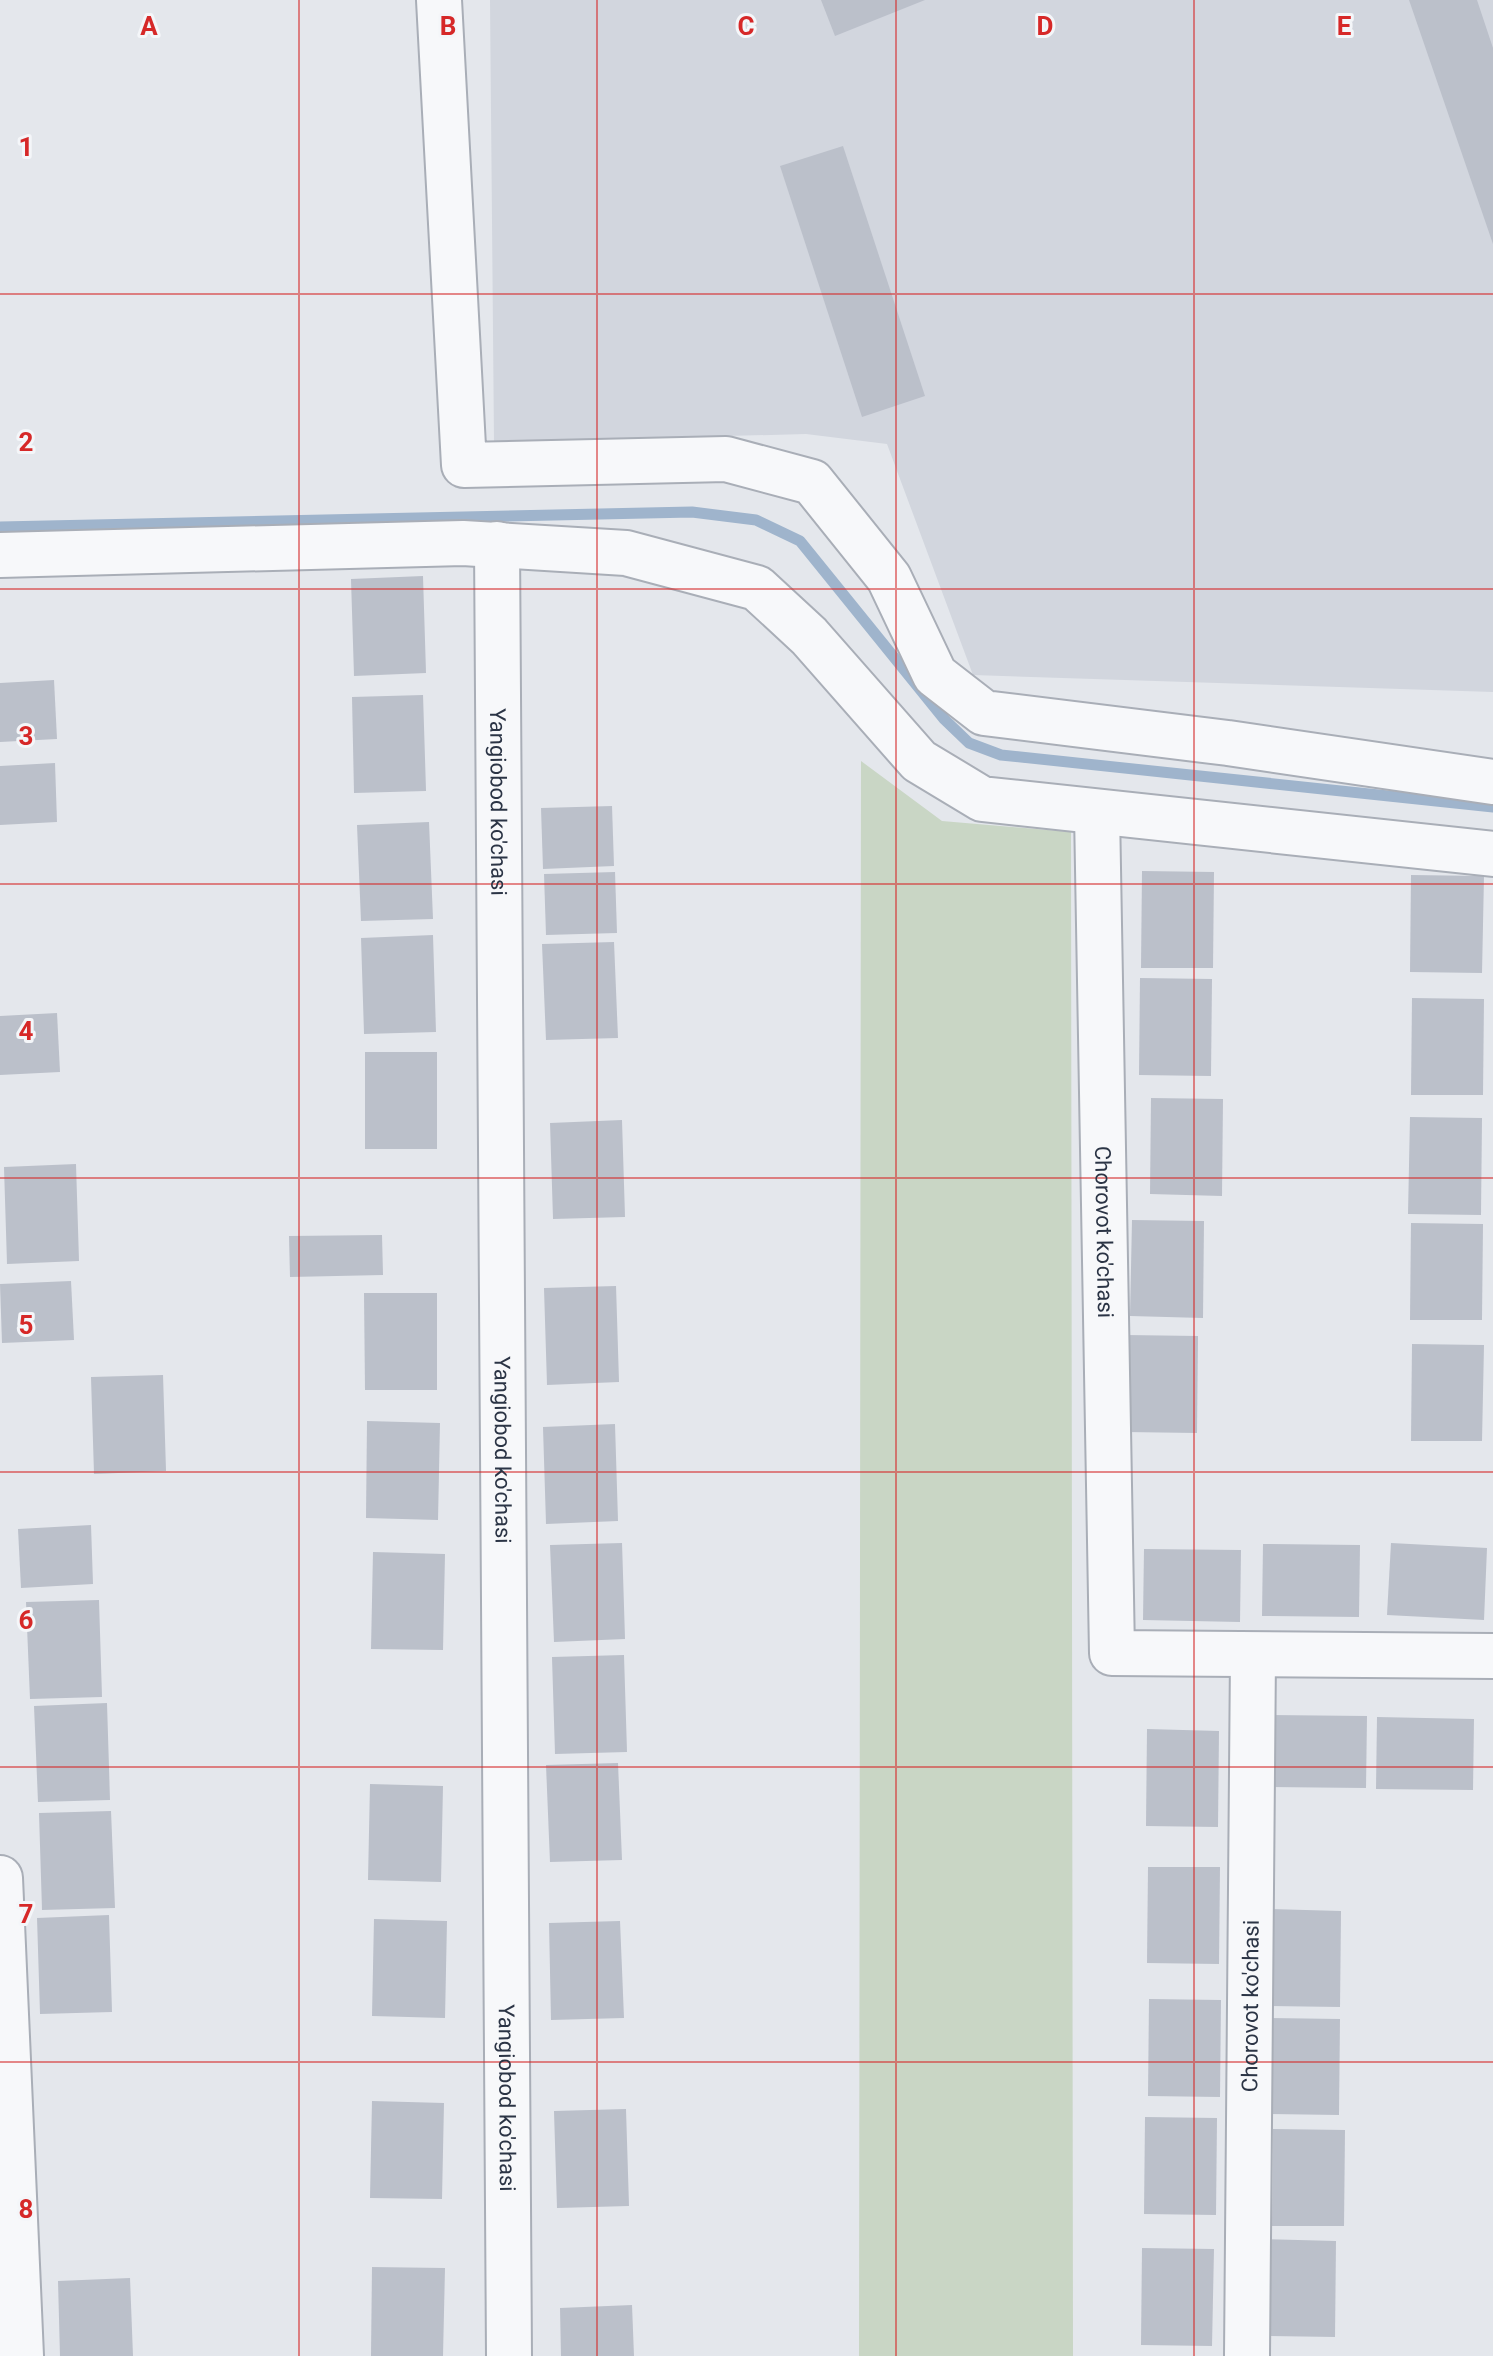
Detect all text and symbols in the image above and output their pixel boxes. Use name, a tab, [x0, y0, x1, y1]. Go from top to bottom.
text: A	[140, 11, 158, 41]
text: B	[440, 11, 456, 41]
text: C	[737, 11, 755, 41]
text: D	[1037, 11, 1053, 41]
text: E	[1337, 11, 1352, 41]
text: 1	[19, 132, 33, 162]
text: 2	[19, 427, 33, 457]
street label: Yangiobod ko'chasi	[485, 708, 511, 896]
text: 3	[19, 721, 33, 751]
text: 4	[19, 1016, 34, 1046]
street label: Chorovot ko'chasi	[1090, 1146, 1118, 1318]
text: 5	[19, 1310, 33, 1340]
street label: Yangiobod ko'chasi	[489, 1356, 516, 1544]
text: 6	[19, 1605, 34, 1635]
text: 7	[19, 1899, 33, 1929]
street label: Chorovot ko'chasi	[1237, 1920, 1264, 2092]
street label: Yangiobod ko'chasi	[494, 2004, 520, 2192]
text: 8	[19, 2194, 33, 2224]

